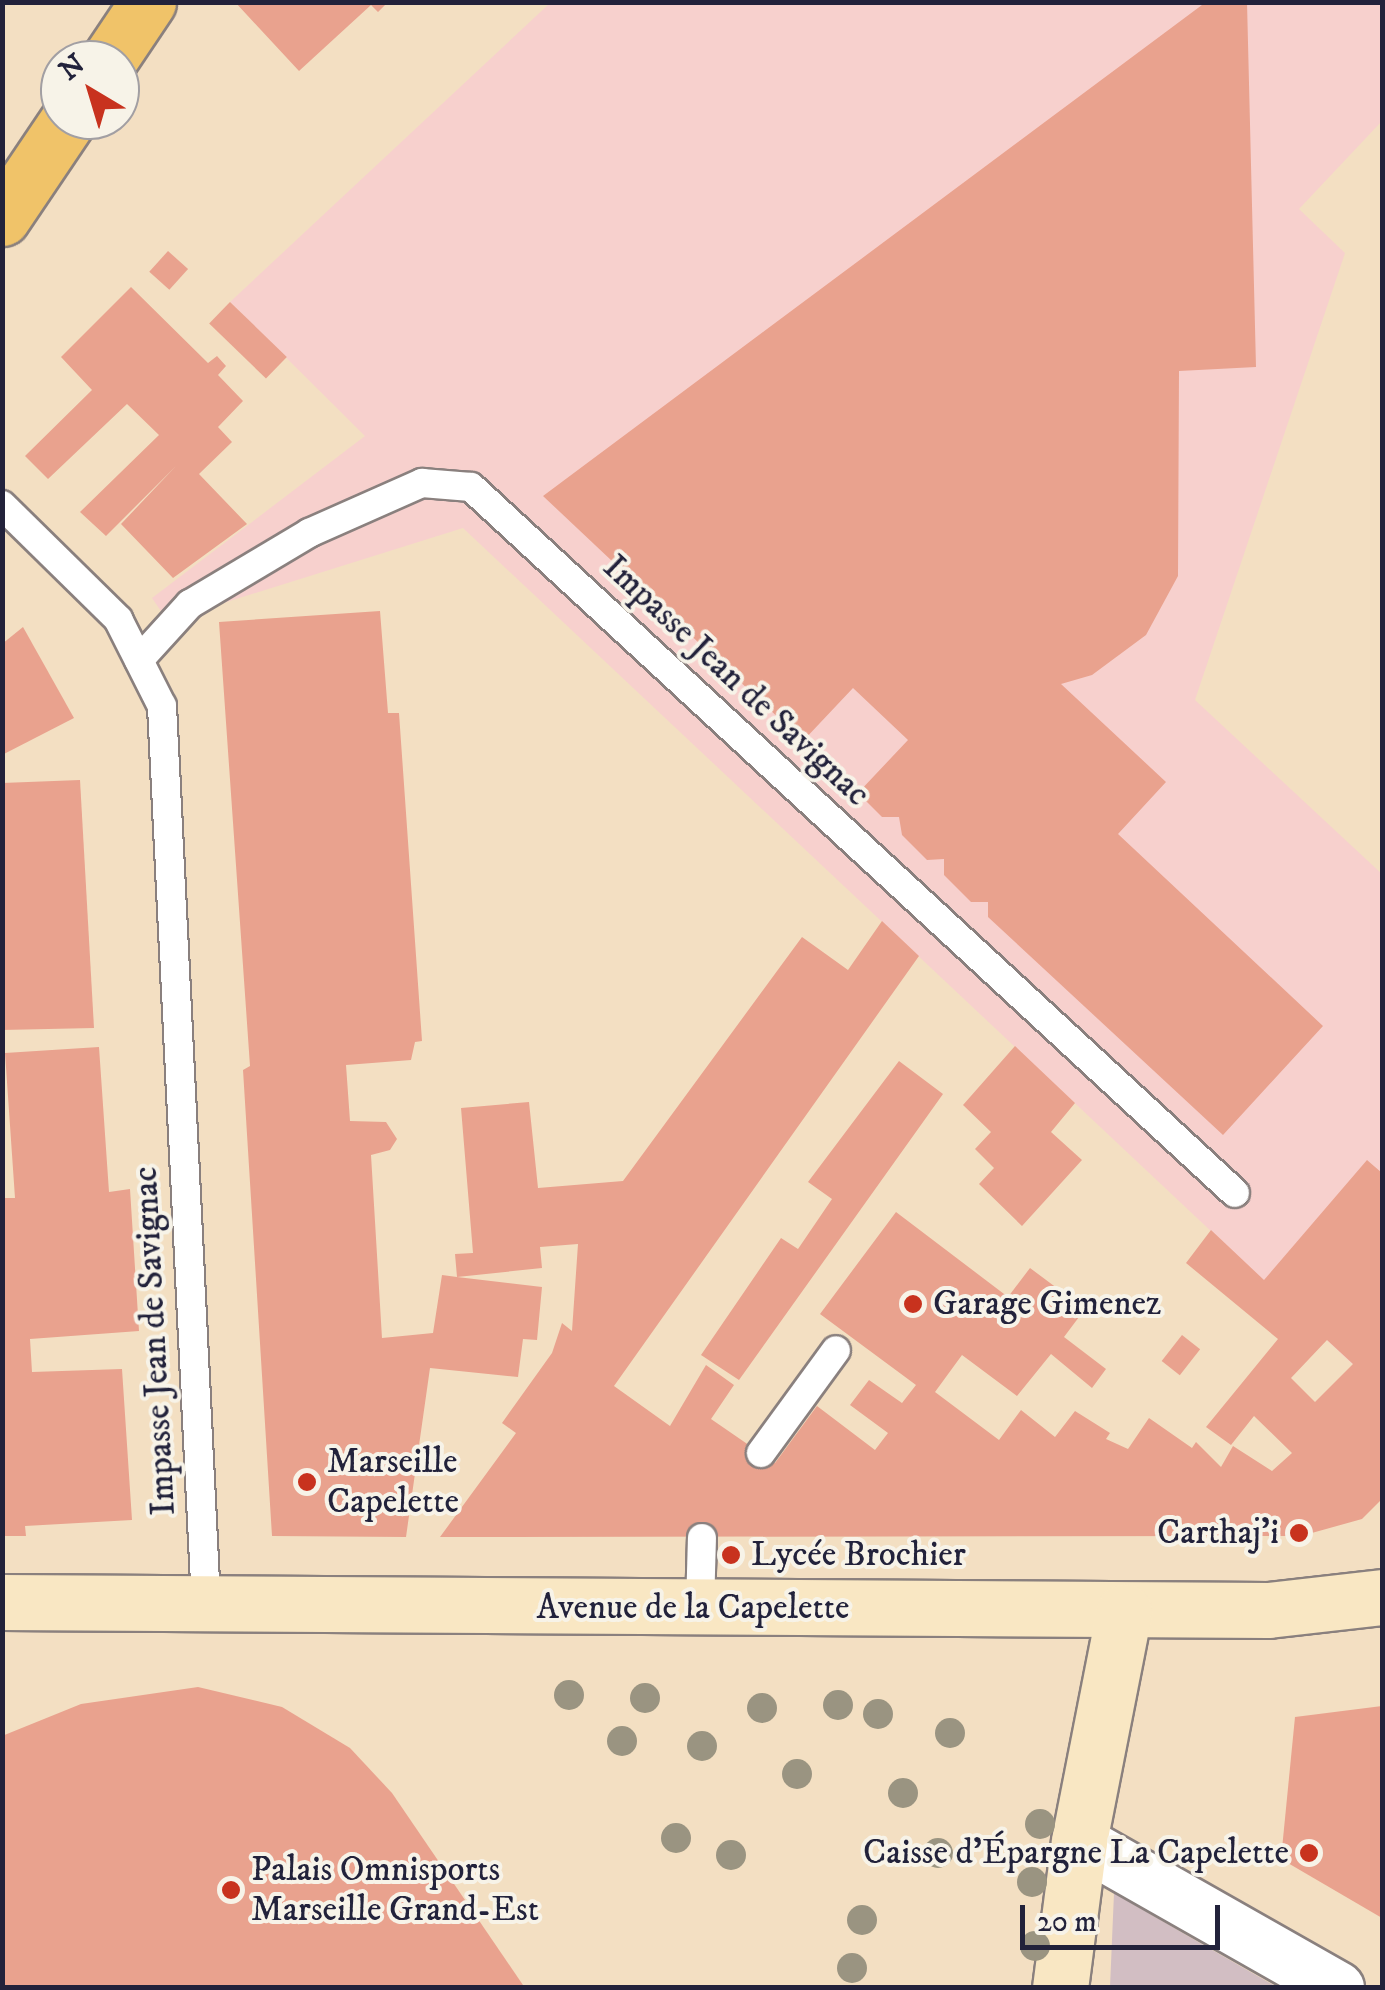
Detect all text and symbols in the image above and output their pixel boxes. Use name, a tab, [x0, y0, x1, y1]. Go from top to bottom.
north arrow	[40, 40, 140, 140]
text: N	[53, 47, 92, 88]
street label: Impasse Jean de Savignac	[594, 547, 878, 815]
street label: Impasse Jean de Savignac	[125, 1166, 185, 1516]
place label: Garage Gimenez	[933, 1283, 1161, 1325]
marker: Garage Gimenez	[902, 1293, 924, 1315]
place label: Marseille Capelette	[327, 1441, 459, 1523]
marker: Marseille Capelette	[296, 1471, 318, 1493]
place label: Carthaj'i	[1157, 1512, 1279, 1554]
marker: Carthaj'i	[1288, 1522, 1310, 1544]
place label: Lycée Brochier	[751, 1534, 966, 1576]
marker: Lycée Brochier	[720, 1544, 742, 1566]
street label: Avenue de la Capelette	[537, 1587, 849, 1629]
place label: Caisse d'Épargne La Capelette	[863, 1832, 1289, 1874]
marker: Caisse d'Épargne La Capelette	[1298, 1842, 1320, 1864]
place label: Palais Omnisports Marseille Grand-Est	[251, 1849, 539, 1931]
marker: Palais Omnisports Marseille Grand-Est	[220, 1879, 242, 1901]
scale bar	[1025, 1885, 1225, 1947]
text: 20 m	[1037, 1904, 1097, 1941]

